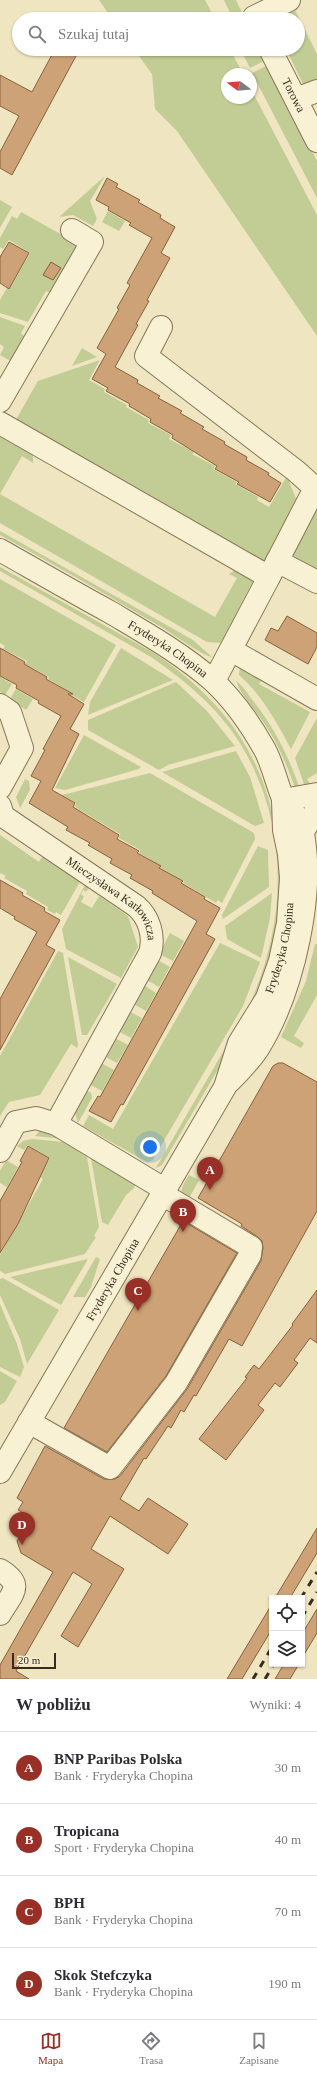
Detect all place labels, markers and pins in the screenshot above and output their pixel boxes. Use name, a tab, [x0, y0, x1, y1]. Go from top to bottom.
pin: A	[197, 1157, 223, 1190]
pin: B	[170, 1199, 196, 1232]
pin: C	[125, 1278, 151, 1311]
pin: D	[9, 1512, 35, 1545]

